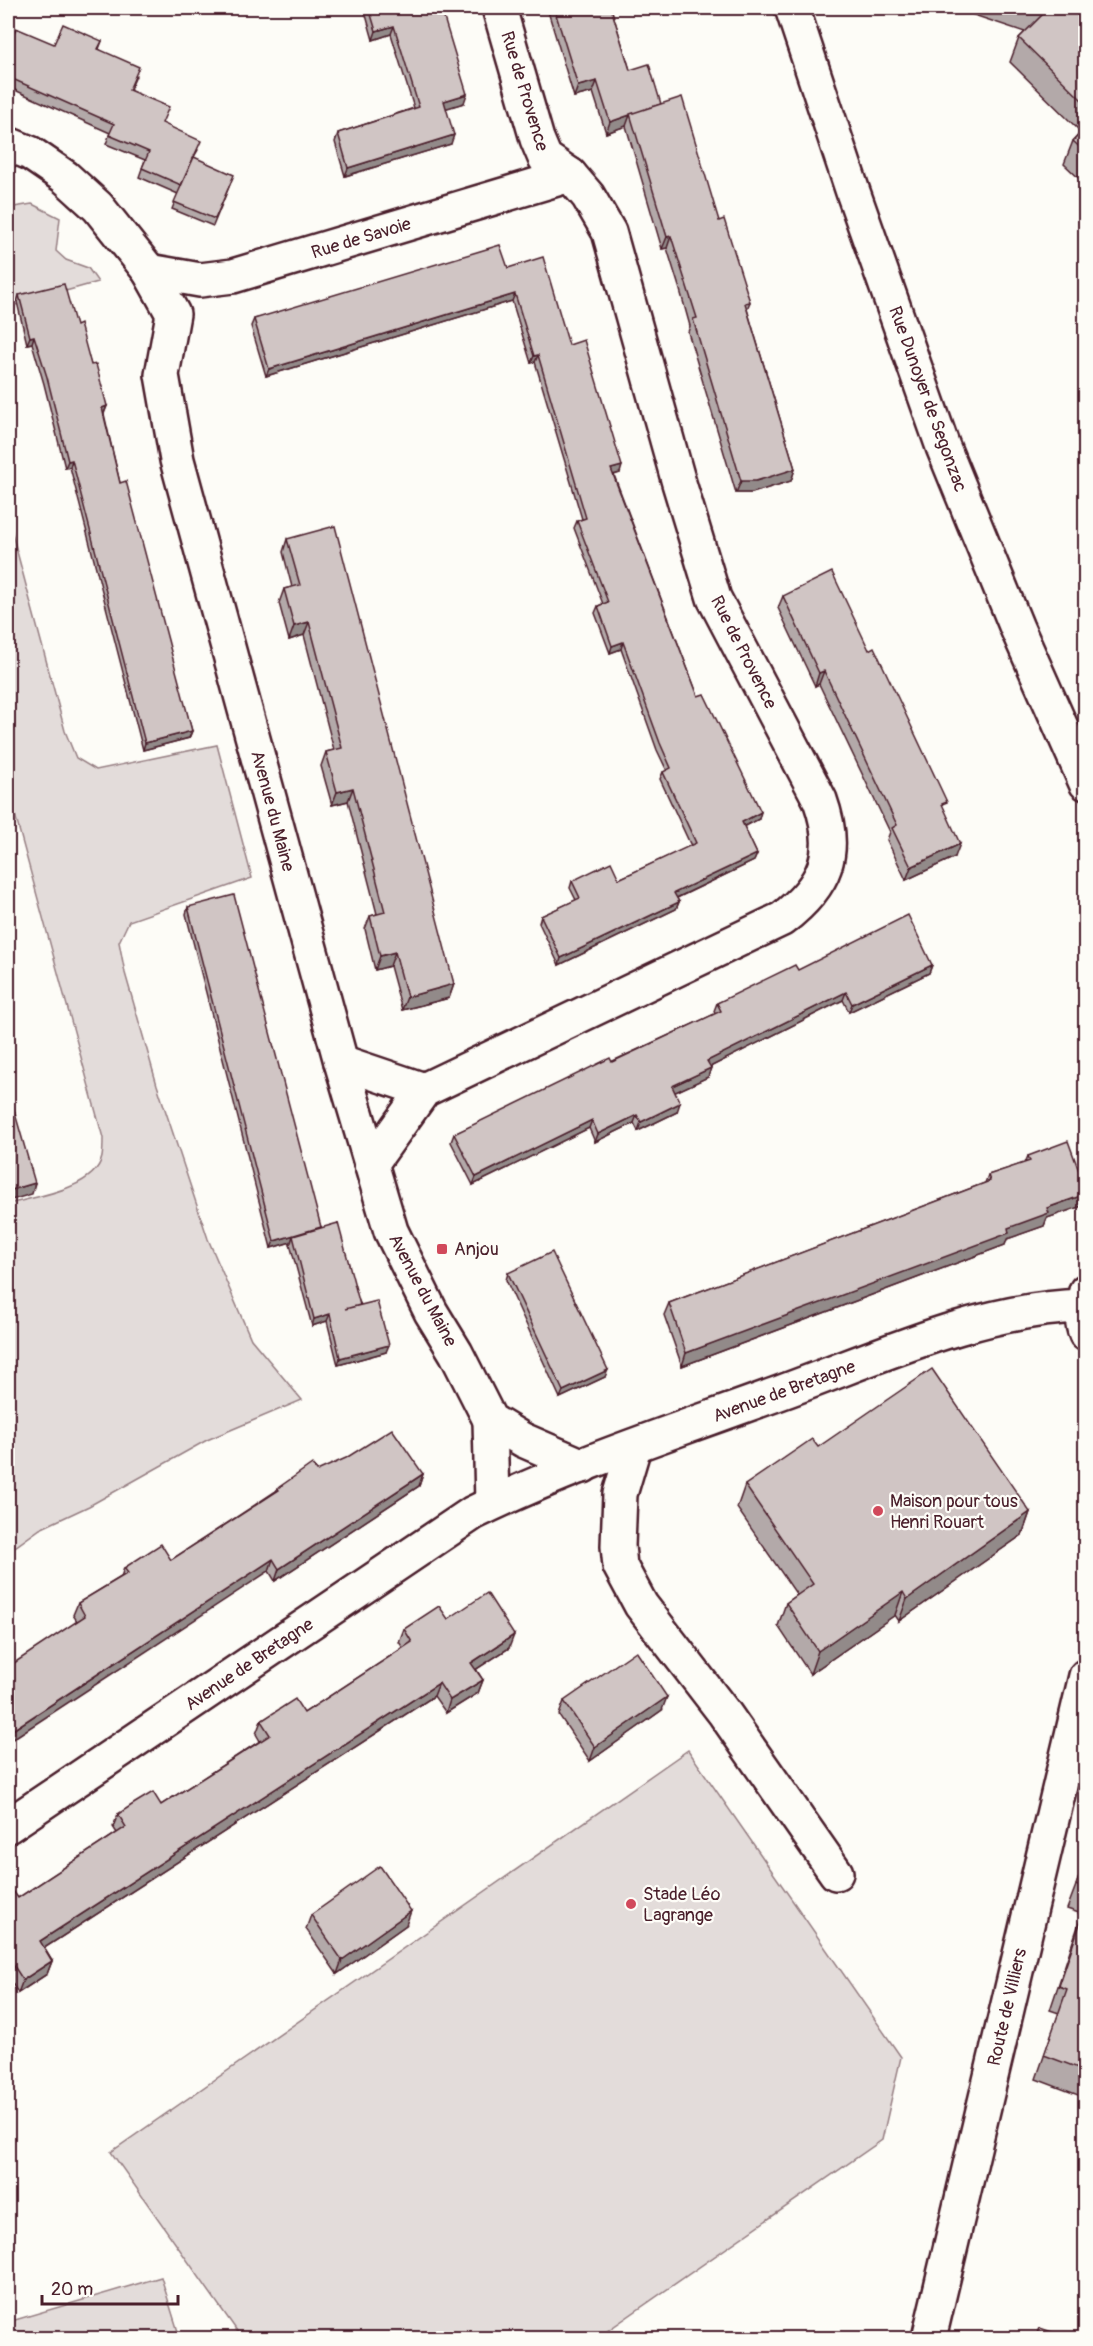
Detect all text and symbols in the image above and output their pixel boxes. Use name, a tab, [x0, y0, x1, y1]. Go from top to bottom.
street label: Rue de Provence	[495, 28, 554, 154]
street label: Rue de Savoie	[309, 212, 414, 264]
street label: Rue Dunoyer de Segonzac	[883, 303, 972, 495]
street label: Rue de Provence	[705, 592, 782, 713]
street label: Avenue du Maine	[245, 748, 300, 874]
street label: Avenue du Maine	[383, 1230, 462, 1351]
place label: Anjou	[454, 1238, 499, 1261]
marker: Anjou	[435, 1242, 449, 1256]
street label: Avenue de Bretagne	[710, 1355, 859, 1428]
place label: Maison pour tous Henri Rouart	[890, 1490, 1018, 1534]
marker: Maison pour tous Henri Rouart	[871, 1504, 885, 1518]
street label: Avenue de Bretagne	[181, 1613, 318, 1716]
place label: Stade Léo Lagrange	[643, 1883, 721, 1927]
marker: Stade Léo Lagrange	[624, 1897, 638, 1911]
street label: Route de Villiers	[983, 1946, 1032, 2068]
scale bar	[42, 2268, 178, 2306]
text: 20 m	[51, 2278, 93, 2301]

